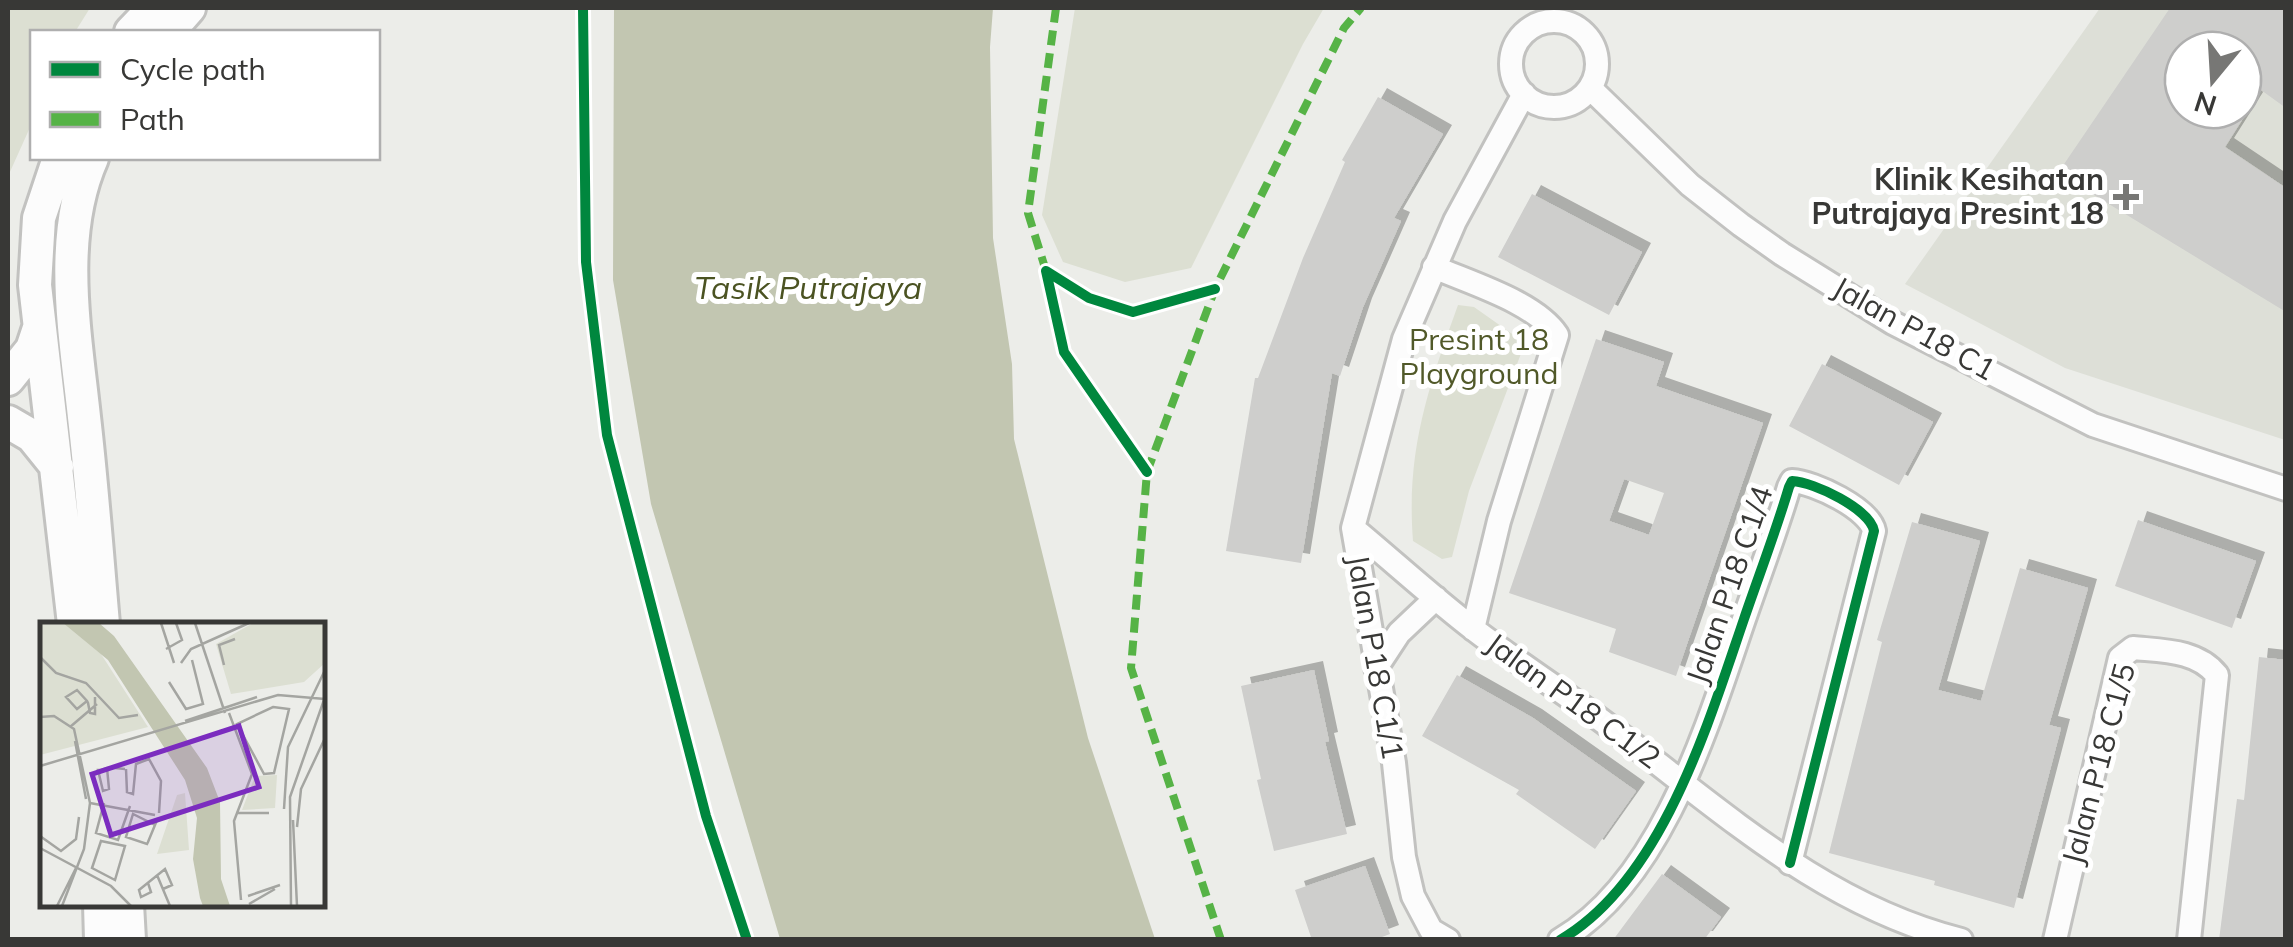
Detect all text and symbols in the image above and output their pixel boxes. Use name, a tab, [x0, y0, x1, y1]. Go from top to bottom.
legend	[30, 30, 380, 160]
north arrow	[2163, 30, 2263, 130]
text: Cycle path	[120, 50, 266, 88]
text: N	[2190, 84, 2221, 124]
text: Path	[120, 100, 185, 138]
place label: Klinik Kesihatan Putrajaya Presint 18	[1811, 160, 2104, 232]
marker: Klinik Kesihatan Putrajaya Presint 18	[2113, 184, 2139, 210]
water label: Tasik Putrajaya	[694, 267, 922, 307]
street label: Jalan P18 C1	[1826, 268, 2003, 388]
park label: Presint 18 Playground	[1399, 320, 1559, 392]
street label: Jalan P18 C1/4	[1677, 481, 1781, 689]
street label: Jalan P18 C1/1	[1339, 552, 1413, 762]
inset map	[40, 622, 325, 907]
street label: Jalan P18 C1/2	[1479, 624, 1668, 776]
street label: Jalan P18 C1/5	[2053, 659, 2143, 869]

